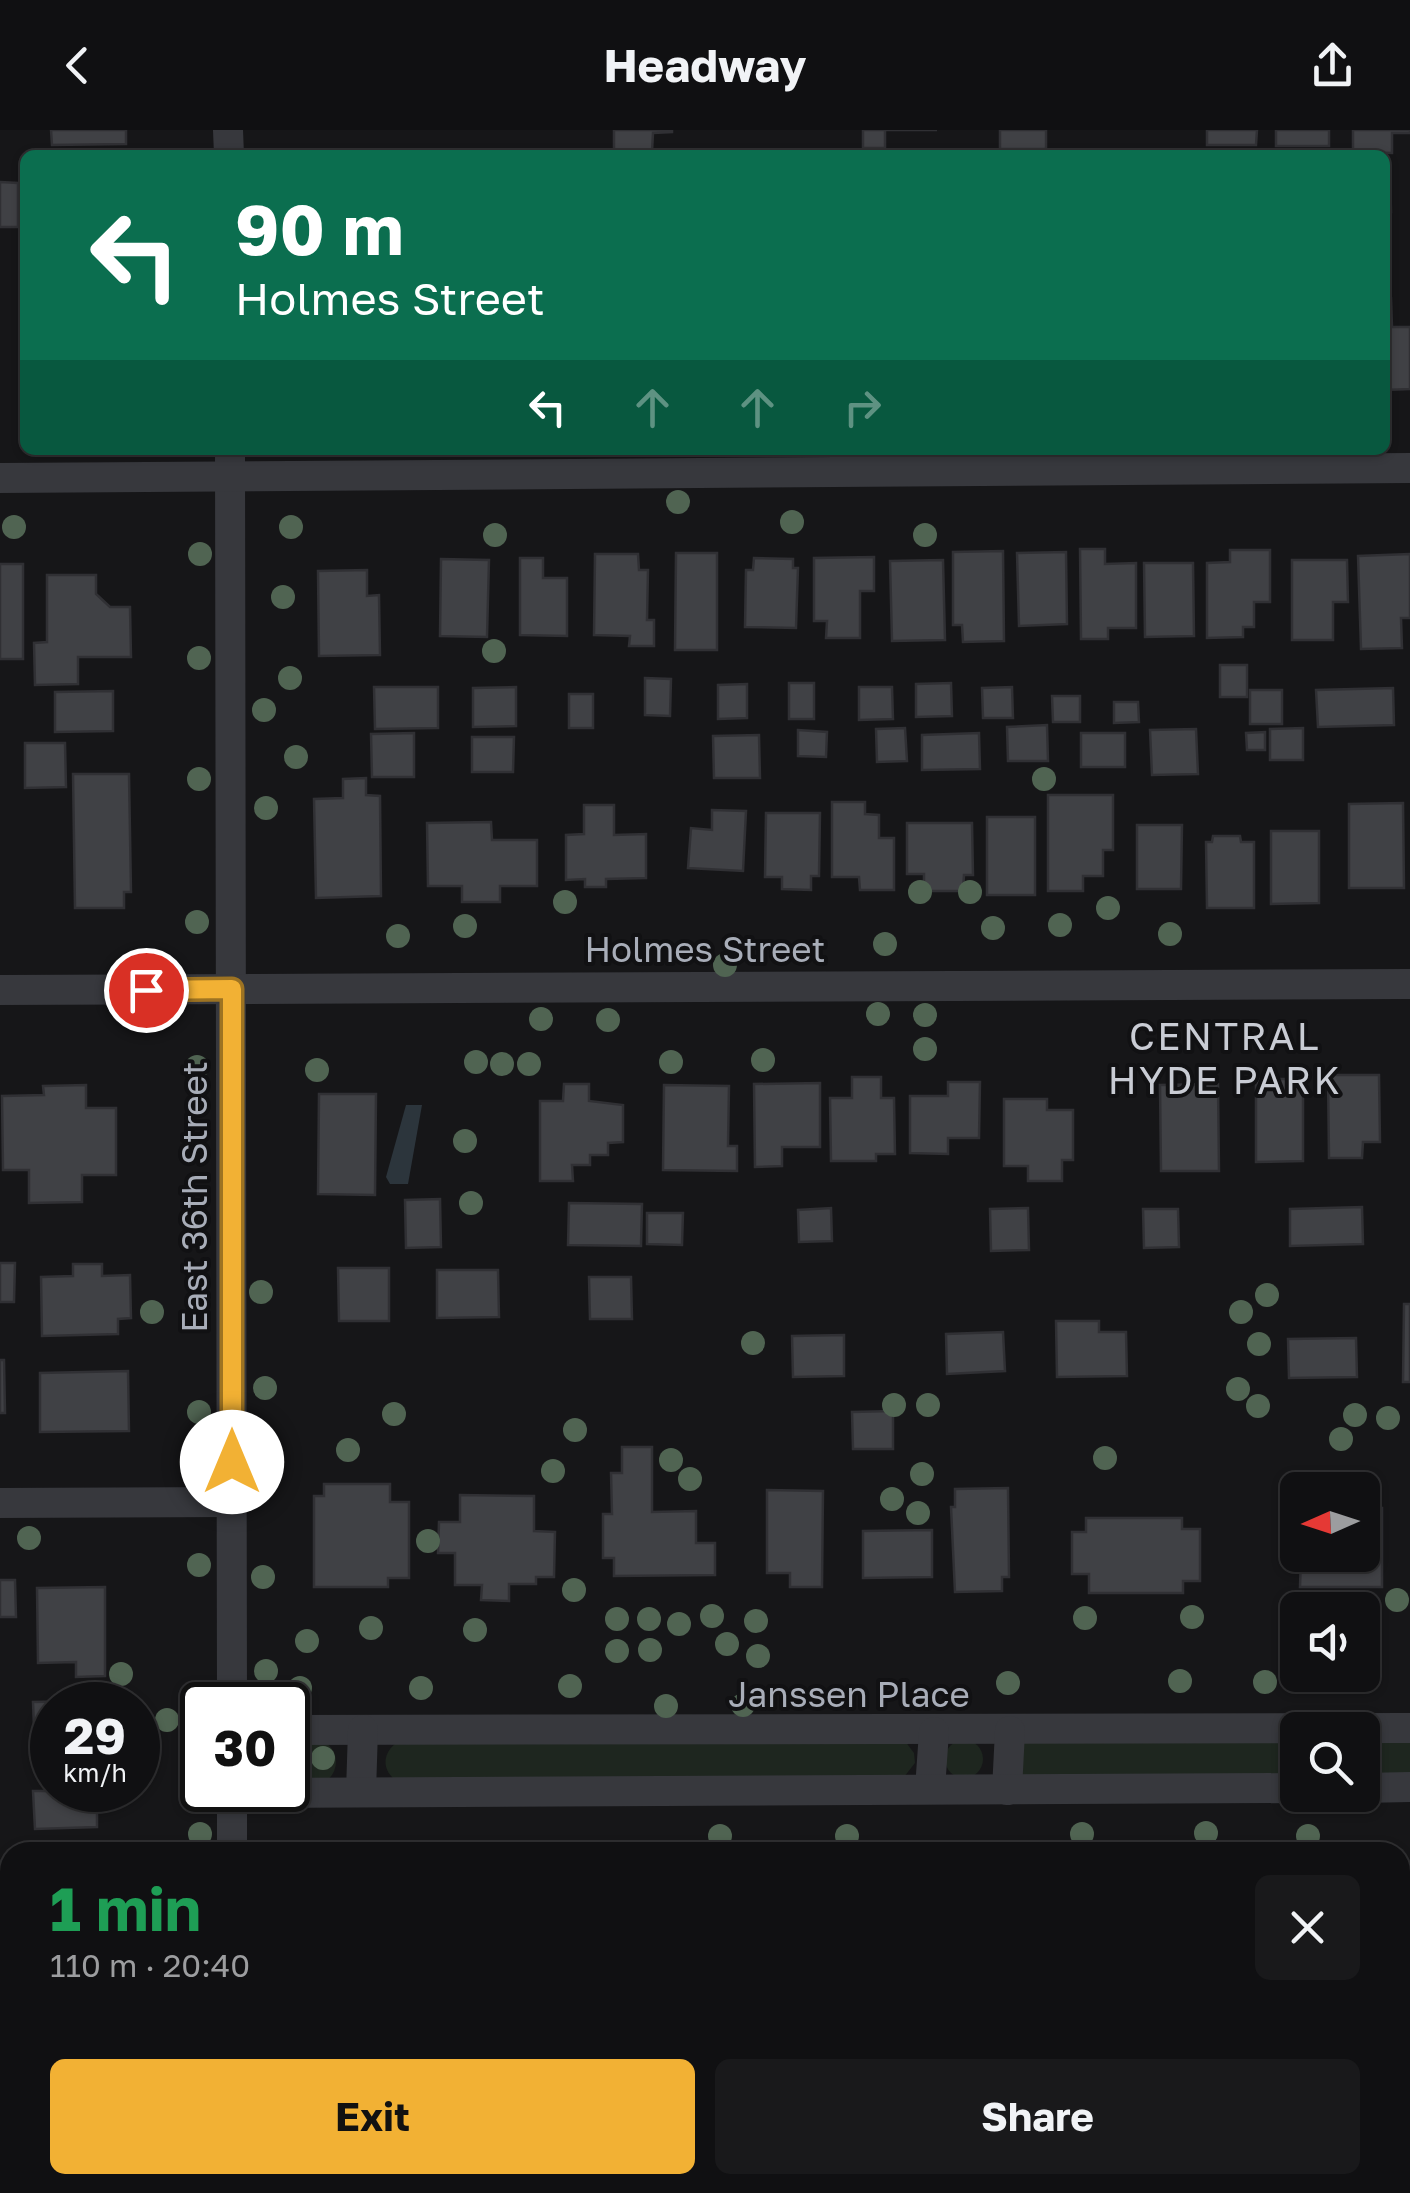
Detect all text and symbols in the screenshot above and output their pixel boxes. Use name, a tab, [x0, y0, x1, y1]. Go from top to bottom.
icon: back	[50, 38, 105, 93]
text: Headway	[603, 38, 807, 92]
icon: share	[1305, 38, 1360, 93]
text: 90 m	[235, 186, 404, 270]
icon: left	[70, 190, 200, 320]
text: Holmes Street	[235, 271, 545, 325]
icon: left	[520, 380, 575, 435]
icon: ahead	[625, 380, 680, 435]
icon: ahead	[730, 380, 785, 435]
icon: right	[835, 380, 890, 435]
street label: Holmes Street	[585, 928, 825, 970]
pin	[104, 948, 189, 1033]
icon: arrive	[119, 963, 174, 1018]
district label: CENTRAL HYDE PARK	[1108, 1013, 1342, 1102]
street label: East 36th Street	[173, 1061, 215, 1333]
position arrow	[180, 1410, 284, 1514]
north arrow	[1280, 1472, 1380, 1572]
map controls	[1280, 1472, 1380, 1812]
button: sound	[1280, 1592, 1380, 1692]
street label: Janssen Place	[728, 1673, 970, 1715]
speed limit sign: 30	[180, 1682, 310, 1812]
text: 29	[64, 1705, 126, 1765]
button: search	[1280, 1712, 1380, 1812]
text: km/h	[63, 1757, 127, 1788]
text: 1 min	[50, 1872, 201, 1944]
button: close	[1255, 1875, 1360, 1980]
text: 110 m · 20:40	[50, 1946, 250, 1984]
button: Exit	[50, 2059, 695, 2174]
button: Share	[715, 2059, 1360, 2174]

